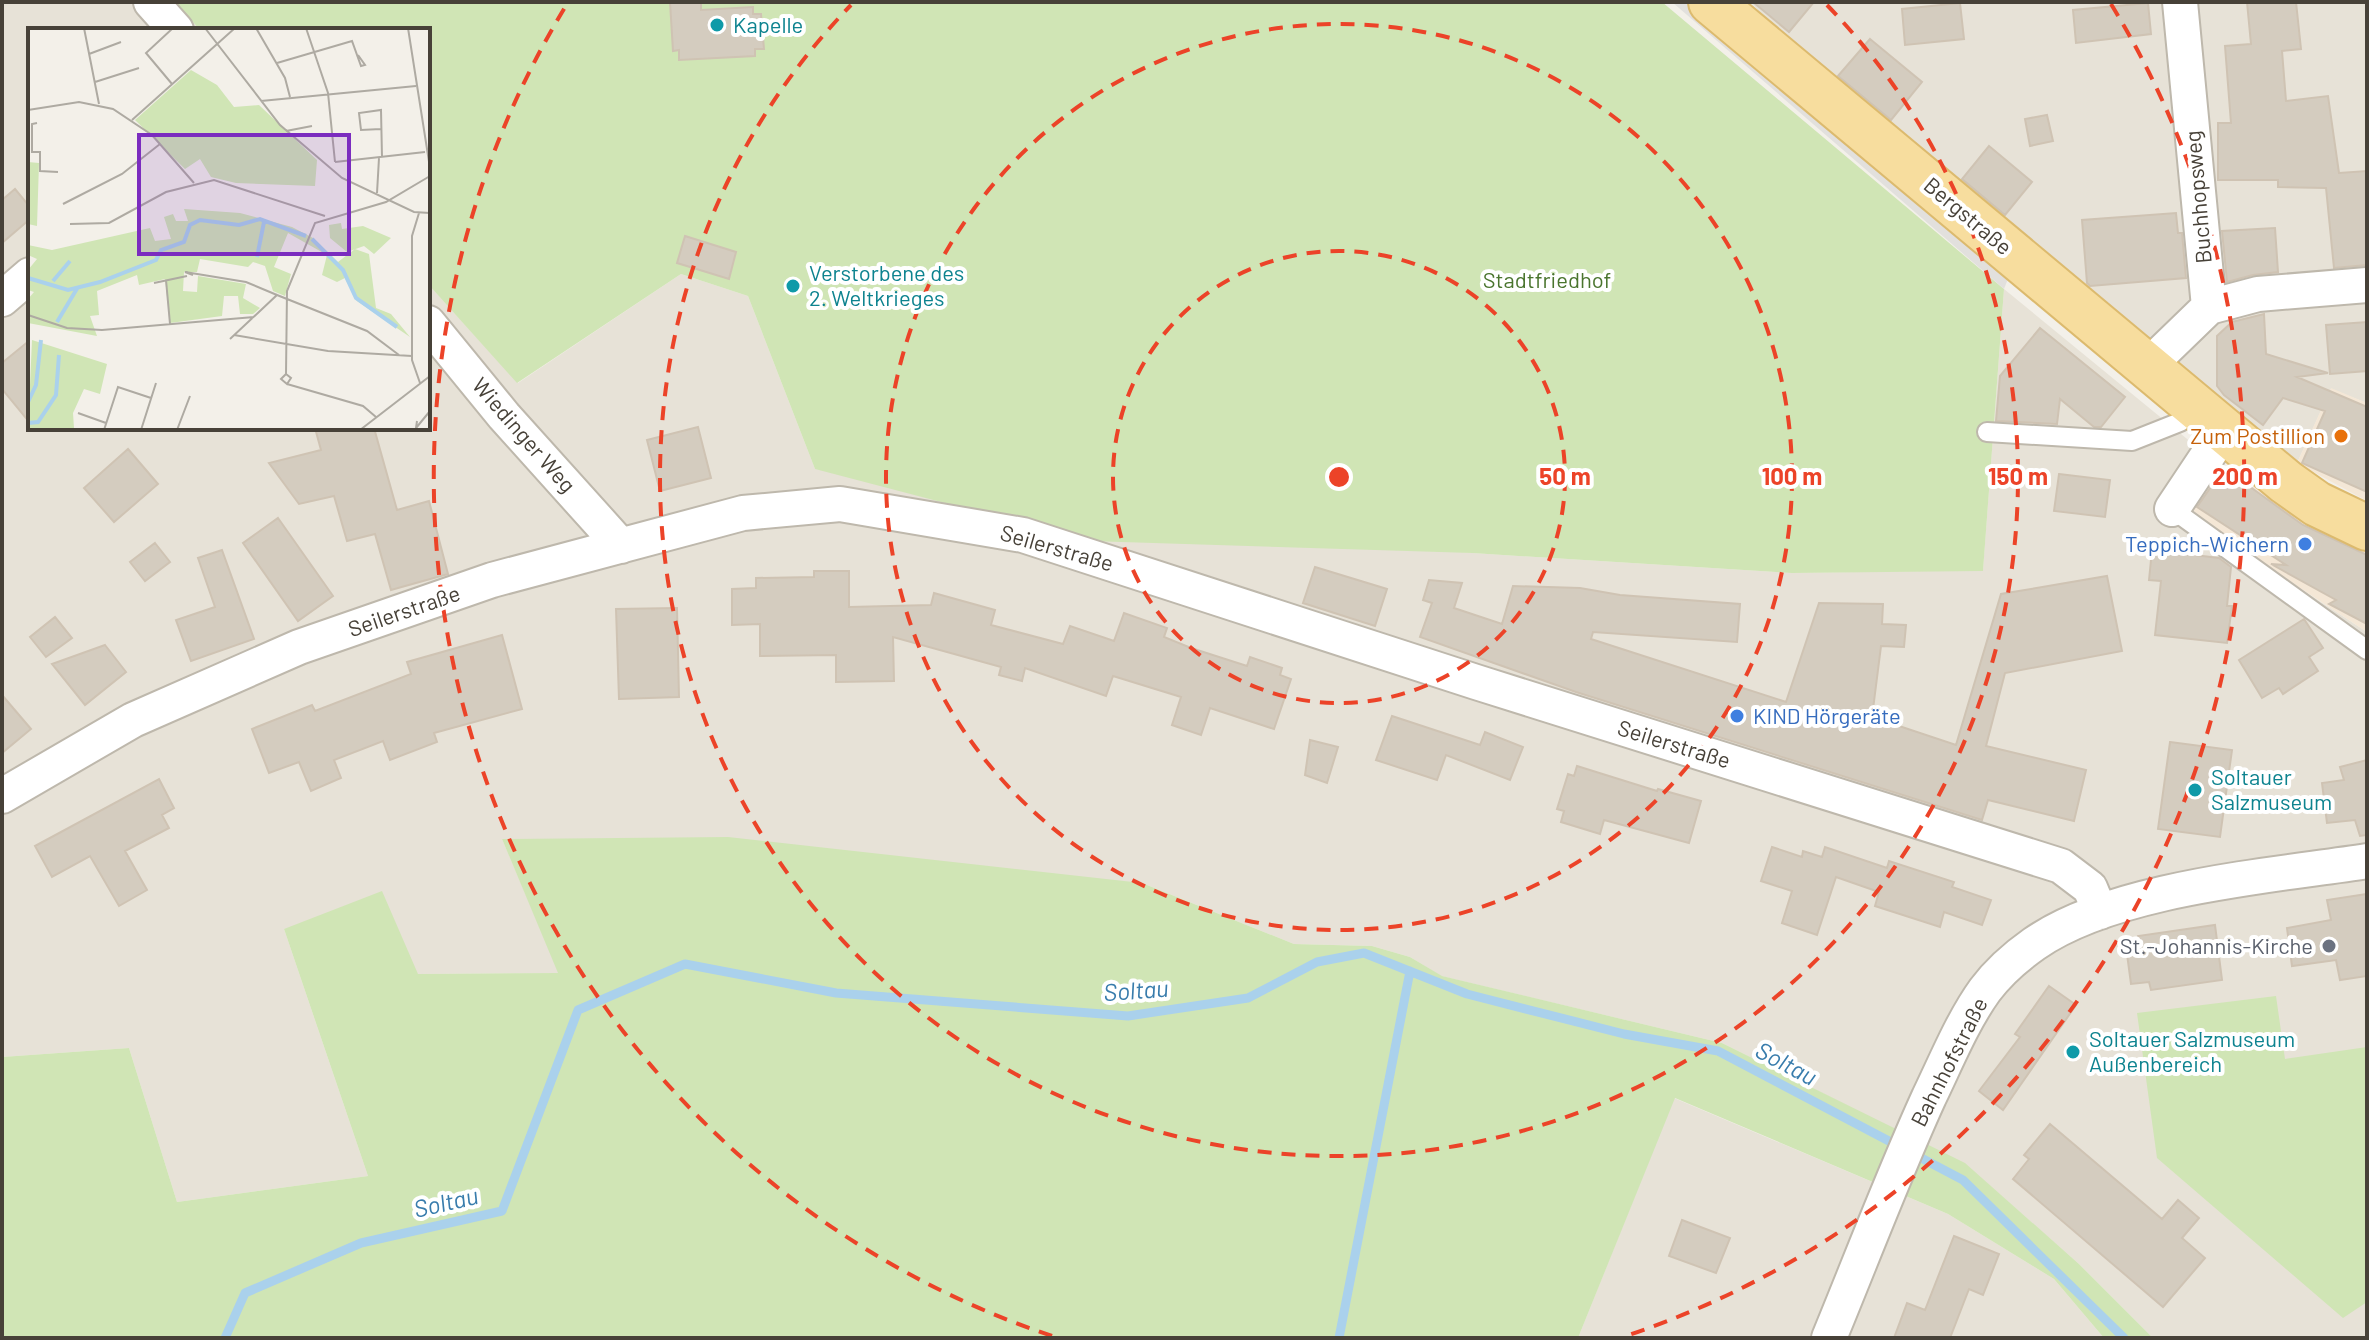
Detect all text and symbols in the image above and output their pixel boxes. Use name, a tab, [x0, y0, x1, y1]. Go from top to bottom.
place label: Kapelle	[733, 11, 803, 37]
marker: Kapelle	[708, 16, 726, 34]
inset map	[28, 28, 430, 430]
street label: Buchhopsweg	[2178, 130, 2216, 265]
street label: Bergstraße	[1919, 171, 2018, 259]
place label: Verstorbene des 2. Weltkrieges	[809, 259, 964, 310]
park label: Stadtfriedhof	[1483, 266, 1611, 292]
marker: Verstorbene des 2. Weltkrieges	[784, 277, 802, 295]
street label: Wiedinger Weg	[468, 372, 582, 497]
place label: Zum Postillion	[2190, 422, 2325, 448]
marker: Zum Postillion	[2332, 427, 2350, 445]
text: 50 m	[1539, 461, 1591, 490]
text: 100 m	[1762, 461, 1822, 490]
text: 150 m	[1988, 461, 2048, 490]
text: 200 m	[2212, 461, 2278, 490]
centre of rings	[1325, 463, 1353, 491]
street label: Seilerstraße	[998, 518, 1117, 576]
place label: Teppich-Wichern	[2125, 530, 2289, 556]
marker: Teppich-Wichern	[2296, 535, 2314, 553]
street label: Seilerstraße	[344, 579, 463, 641]
place label: KIND Hörgeräte	[1753, 702, 1901, 728]
marker: KIND Hörgeräte	[1728, 707, 1746, 725]
street label: Seilerstraße	[1615, 714, 1734, 773]
place label: Soltauer Salzmuseum	[2211, 763, 2332, 814]
marker: Soltauer Salzmuseum	[2186, 781, 2204, 799]
place label: St.-Johannis-Kirche	[2120, 932, 2313, 958]
marker: St.-Johannis-Kirche	[2320, 937, 2338, 955]
water label: Soltau	[1102, 973, 1169, 1006]
street label: Bahnhofstraße	[1904, 993, 1992, 1130]
place label: Soltauer Salzmuseum Außenbereich	[2089, 1025, 2295, 1076]
water label: Soltau	[1751, 1035, 1822, 1091]
marker: Soltauer Salzmuseum Außenbereich	[2064, 1043, 2082, 1061]
water label: Soltau	[411, 1180, 481, 1223]

